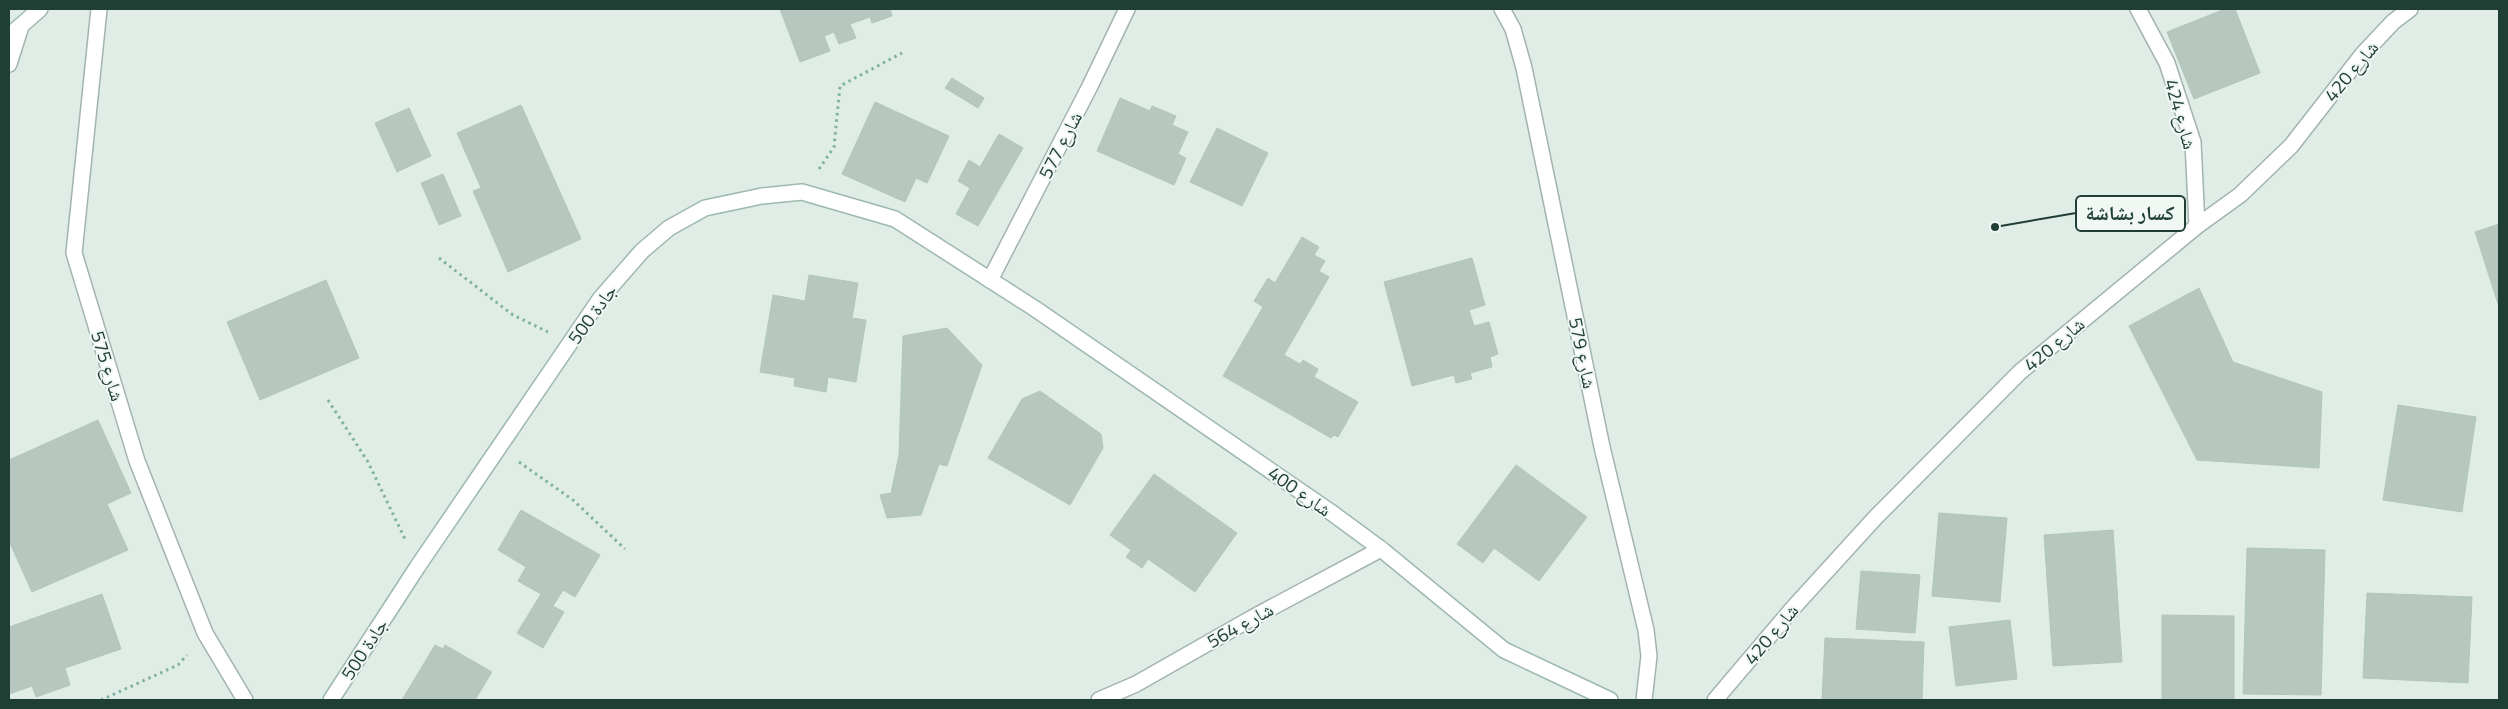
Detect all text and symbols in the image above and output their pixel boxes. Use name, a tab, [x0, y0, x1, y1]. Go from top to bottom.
street label: شارع 420	[2316, 34, 2385, 108]
street label: شارع 424	[2158, 75, 2205, 153]
street label: شارع 577	[1030, 106, 1089, 184]
callout: كسار بشاشة	[2076, 196, 2185, 231]
text: كسار بشاشة	[2085, 197, 2175, 228]
street label: جادة 500	[560, 277, 623, 350]
street label: شارع 420	[2017, 309, 2091, 378]
street label: شارع 579	[1562, 315, 1605, 391]
street label: شارع 575	[84, 327, 133, 405]
street label: شارع 400	[1262, 458, 1338, 523]
street label: شارع 564	[1201, 594, 1278, 655]
street label: شارع 420	[1736, 597, 1805, 671]
street label: جادة 500	[333, 612, 394, 685]

